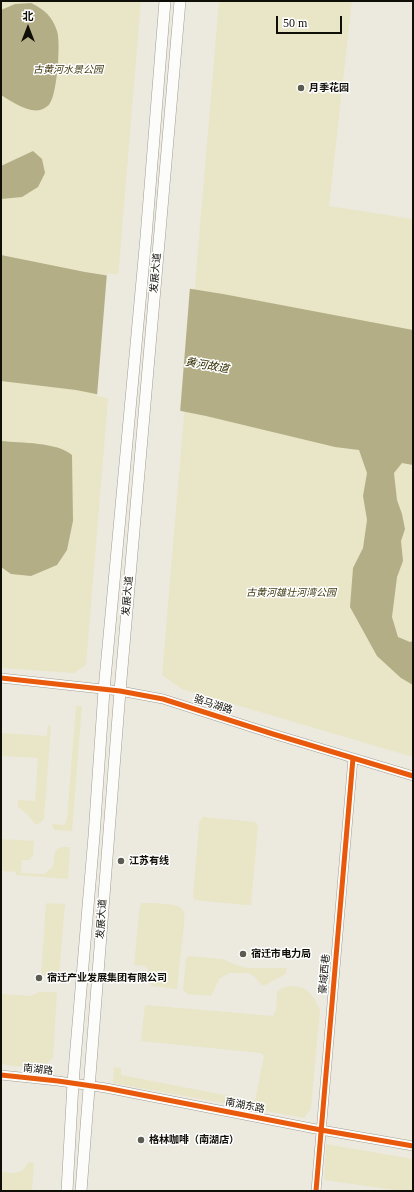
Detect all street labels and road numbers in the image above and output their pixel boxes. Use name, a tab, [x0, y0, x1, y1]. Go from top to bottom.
street label: 发展大道	[148, 253, 164, 293]
street label: 发展大道	[120, 576, 136, 616]
street label: 骆马湖路	[192, 693, 234, 717]
street label: 发展大道	[95, 899, 109, 939]
street label: 豪域西巷	[317, 954, 333, 994]
street label: 南湖路	[22, 1062, 54, 1078]
street label: 南湖东路	[224, 1096, 266, 1116]

